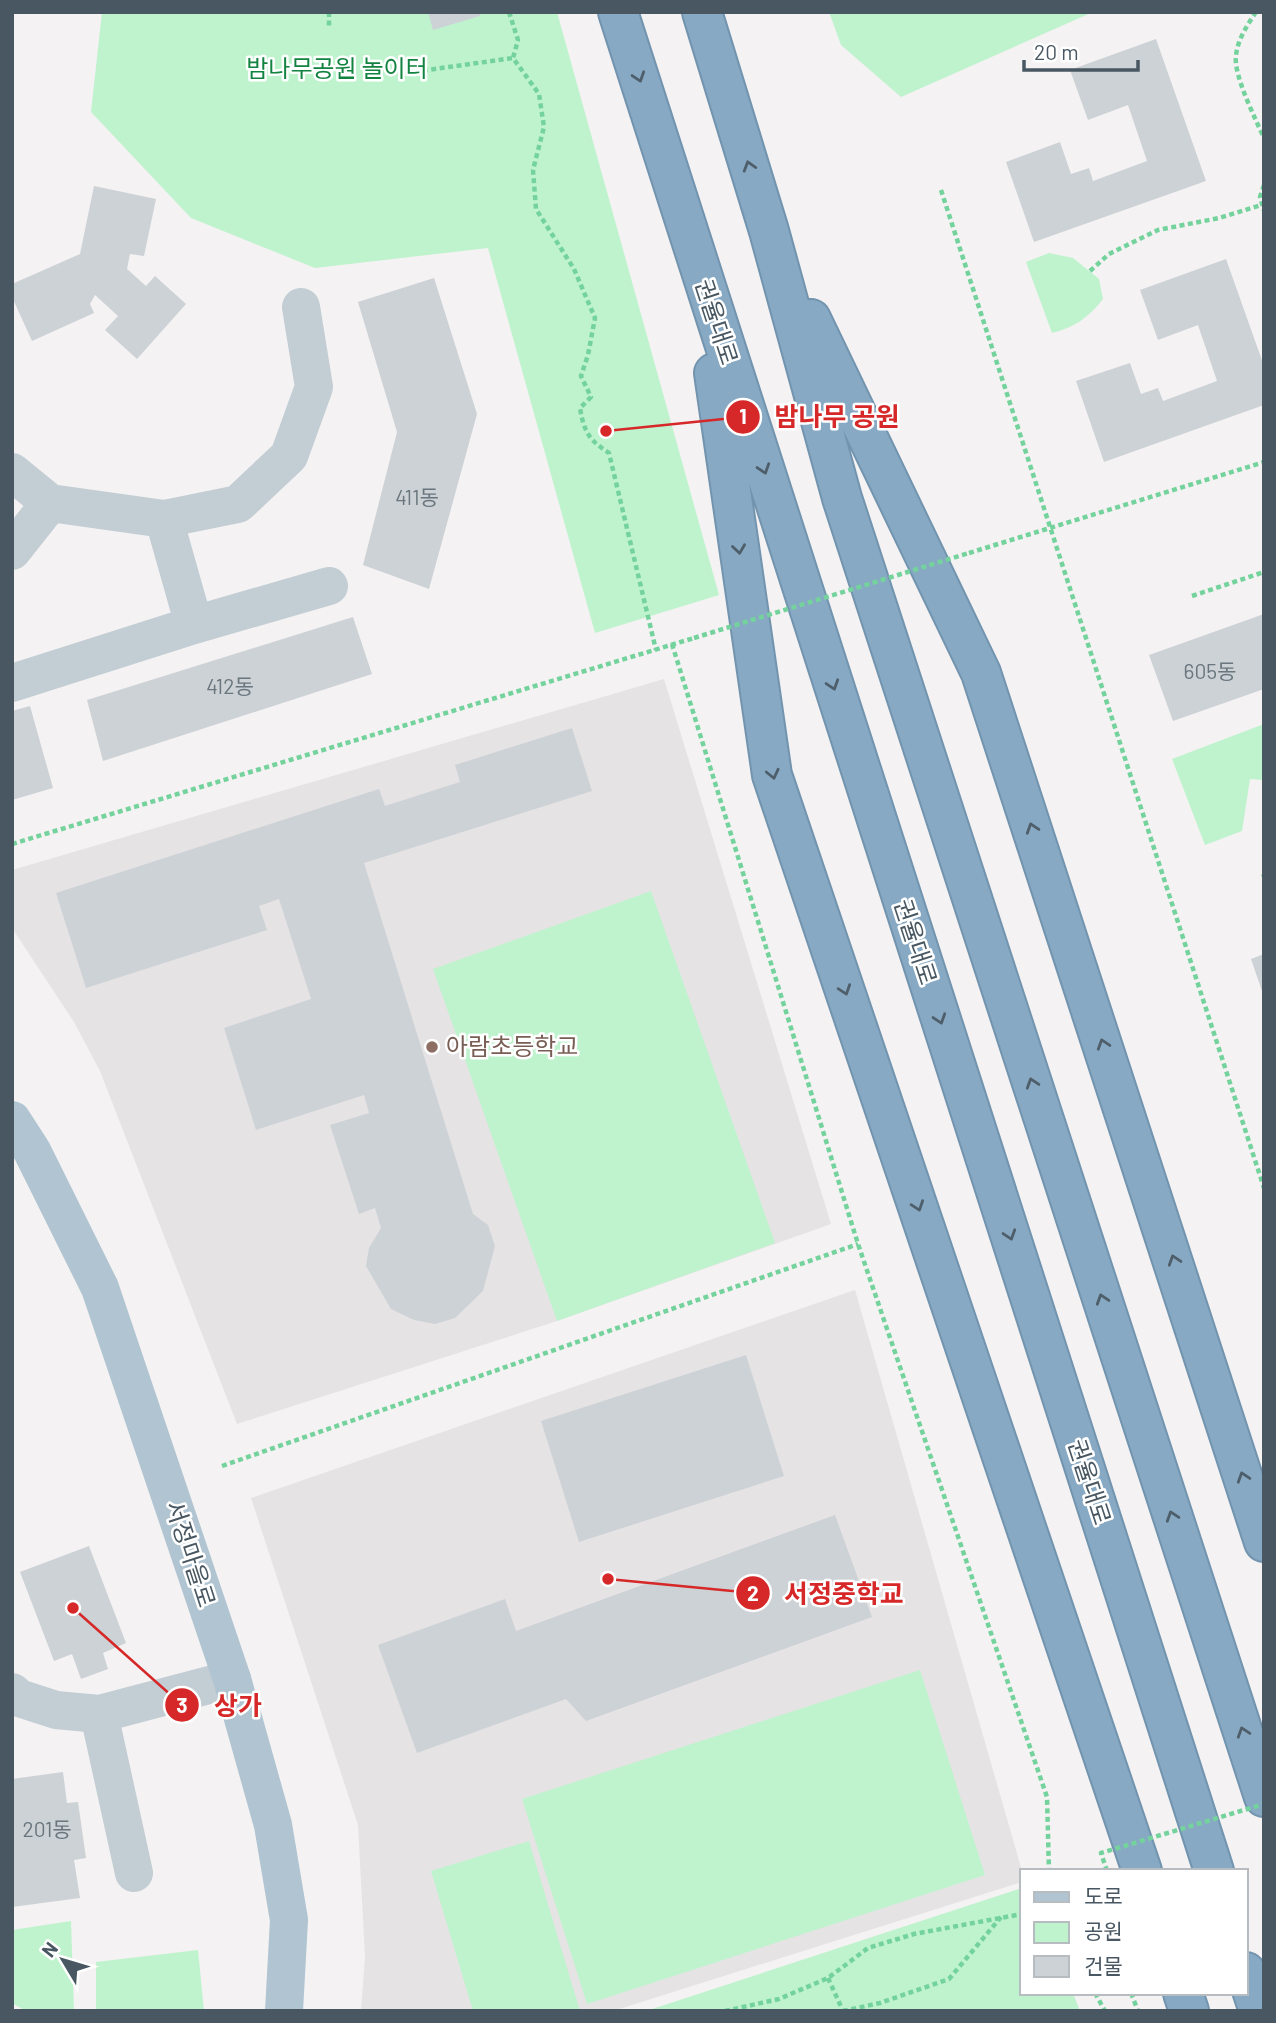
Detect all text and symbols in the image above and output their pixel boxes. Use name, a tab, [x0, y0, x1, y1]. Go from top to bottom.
scale bar	[1024, 28, 1138, 72]
text: 20 m	[1034, 39, 1079, 64]
park label: 밤나무공원 놀이터	[246, 53, 428, 82]
one-way arrow	[631, 71, 645, 83]
one-way arrow	[743, 160, 758, 172]
street label: 권율대로	[690, 275, 745, 368]
callout: 밤나무 공원	[725, 393, 913, 440]
text: 밤나무 공원	[775, 400, 899, 431]
text: 1	[739, 403, 747, 428]
one-way arrow	[755, 462, 770, 474]
house number: 411동	[395, 484, 439, 509]
one-way arrow	[732, 544, 747, 555]
house number: 605동	[1184, 658, 1236, 683]
house number: 412동	[206, 673, 254, 698]
one-way arrow	[825, 679, 839, 691]
one-way arrow	[765, 768, 779, 780]
one-way arrow	[1025, 823, 1040, 835]
street label: 권율대로	[889, 895, 944, 988]
one-way arrow	[837, 984, 851, 996]
one-way arrow	[932, 1012, 946, 1024]
place label: 아람초등학교	[446, 1031, 578, 1060]
marker: 아람초등학교	[424, 1039, 440, 1055]
one-way arrow	[1096, 1039, 1111, 1051]
one-way arrow	[1026, 1077, 1040, 1090]
one-way arrow	[909, 1199, 924, 1211]
one-way arrow	[1001, 1229, 1016, 1241]
one-way arrow	[1167, 1255, 1182, 1267]
one-way arrow	[1096, 1294, 1110, 1306]
street label: 권율대로	[1063, 1435, 1118, 1528]
one-way arrow	[1237, 1471, 1251, 1484]
street label: 서정마을로	[161, 1497, 222, 1611]
one-way arrow	[1166, 1510, 1181, 1522]
callout: 서정중학교	[735, 1570, 918, 1617]
text: 서정중학교	[784, 1577, 904, 1608]
text: 2	[747, 1580, 759, 1605]
callout: 상가	[165, 1682, 276, 1729]
text: 상가	[214, 1689, 262, 1720]
text: 3	[176, 1692, 188, 1717]
one-way arrow	[1236, 1726, 1251, 1738]
house number: 201동	[22, 1816, 72, 1841]
legend	[1020, 1869, 1248, 1995]
text: 도로	[1084, 1883, 1123, 1908]
text: 공원	[1084, 1918, 1123, 1943]
north arrow	[28, 1925, 98, 1995]
text: N	[36, 1937, 62, 1961]
text: 건물	[1084, 1953, 1123, 1978]

